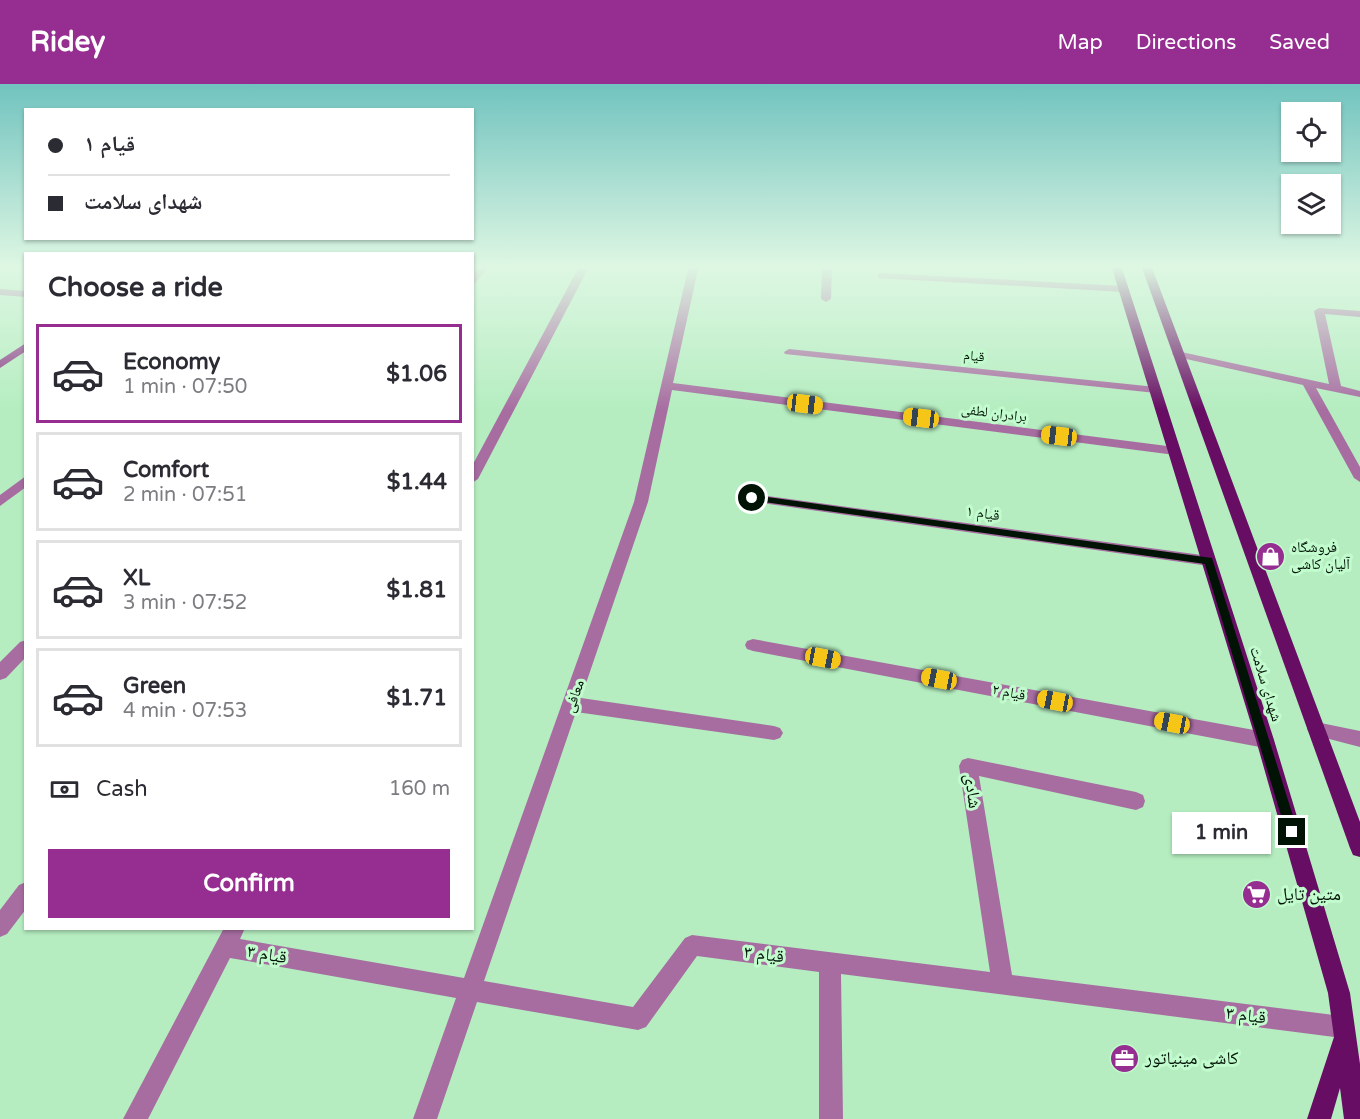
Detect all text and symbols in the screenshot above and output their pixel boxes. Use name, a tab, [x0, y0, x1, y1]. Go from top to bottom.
text: Ridey	[30, 25, 105, 59]
text: Map	[1057, 30, 1103, 55]
text: Directions	[1136, 30, 1236, 55]
text: Saved	[1269, 30, 1330, 55]
map controls	[1281, 102, 1341, 234]
button: locate	[1281, 102, 1341, 162]
text: قیام ۱	[84, 131, 135, 157]
button: layers	[1281, 174, 1341, 234]
text: شهدای سلامت	[84, 189, 202, 215]
text: Choose a ride	[48, 271, 223, 304]
street label: قیام	[962, 346, 986, 367]
icon: car	[51, 347, 105, 401]
text: Economy	[123, 349, 220, 375]
text: $1.06	[386, 361, 447, 387]
text: 1 min · 07:50	[123, 375, 247, 399]
car	[786, 393, 824, 415]
street label: برادران لطفی	[960, 401, 1028, 425]
car	[902, 407, 940, 429]
car	[1040, 425, 1078, 447]
icon: car	[51, 455, 105, 509]
text: Comfort	[123, 457, 209, 483]
text: $1.44	[387, 469, 447, 495]
text: 2 min · 07:51	[123, 483, 247, 507]
route start	[738, 484, 765, 511]
street label: قیام ۱	[965, 502, 1001, 525]
place label: فروشگاه آلیان کاشی	[1291, 538, 1351, 574]
shop icon: فروشگاه آلیان کاشی	[1254, 540, 1286, 572]
icon: car	[51, 563, 105, 617]
text: XL	[123, 565, 150, 591]
text: $1.81	[386, 577, 447, 603]
text: 3 min · 07:52	[123, 591, 247, 615]
street label: شهدای سلامت	[1245, 644, 1286, 724]
car	[804, 646, 842, 670]
car	[920, 667, 958, 691]
icon: car	[51, 671, 105, 725]
text: Green	[123, 673, 186, 699]
street label: معافی	[560, 677, 589, 715]
street label: قیام ۲	[991, 680, 1027, 705]
text: $1.71	[386, 685, 447, 711]
car	[1036, 689, 1074, 713]
text: 4 min · 07:53	[123, 699, 247, 723]
car	[1153, 711, 1191, 735]
street label: شادی	[960, 772, 986, 810]
icon: cash	[48, 773, 81, 806]
text: Cash	[96, 776, 148, 802]
text: 160 m	[389, 777, 450, 801]
callout: 1 min	[1172, 811, 1271, 853]
route end	[1278, 818, 1305, 845]
text: 1 min	[1195, 821, 1248, 845]
button: Confirm	[48, 849, 450, 918]
supermarket icon: متین تایل	[1240, 878, 1272, 910]
place label: متین تایل	[1277, 883, 1341, 905]
street label: قیام ۳	[245, 940, 289, 969]
street label: قیام ۳	[743, 941, 785, 968]
street label: قیام ۳	[1225, 1002, 1267, 1029]
office icon: کاشی مینیاتور	[1108, 1042, 1140, 1074]
place label: کاشی مینیاتور	[1144, 1047, 1239, 1069]

